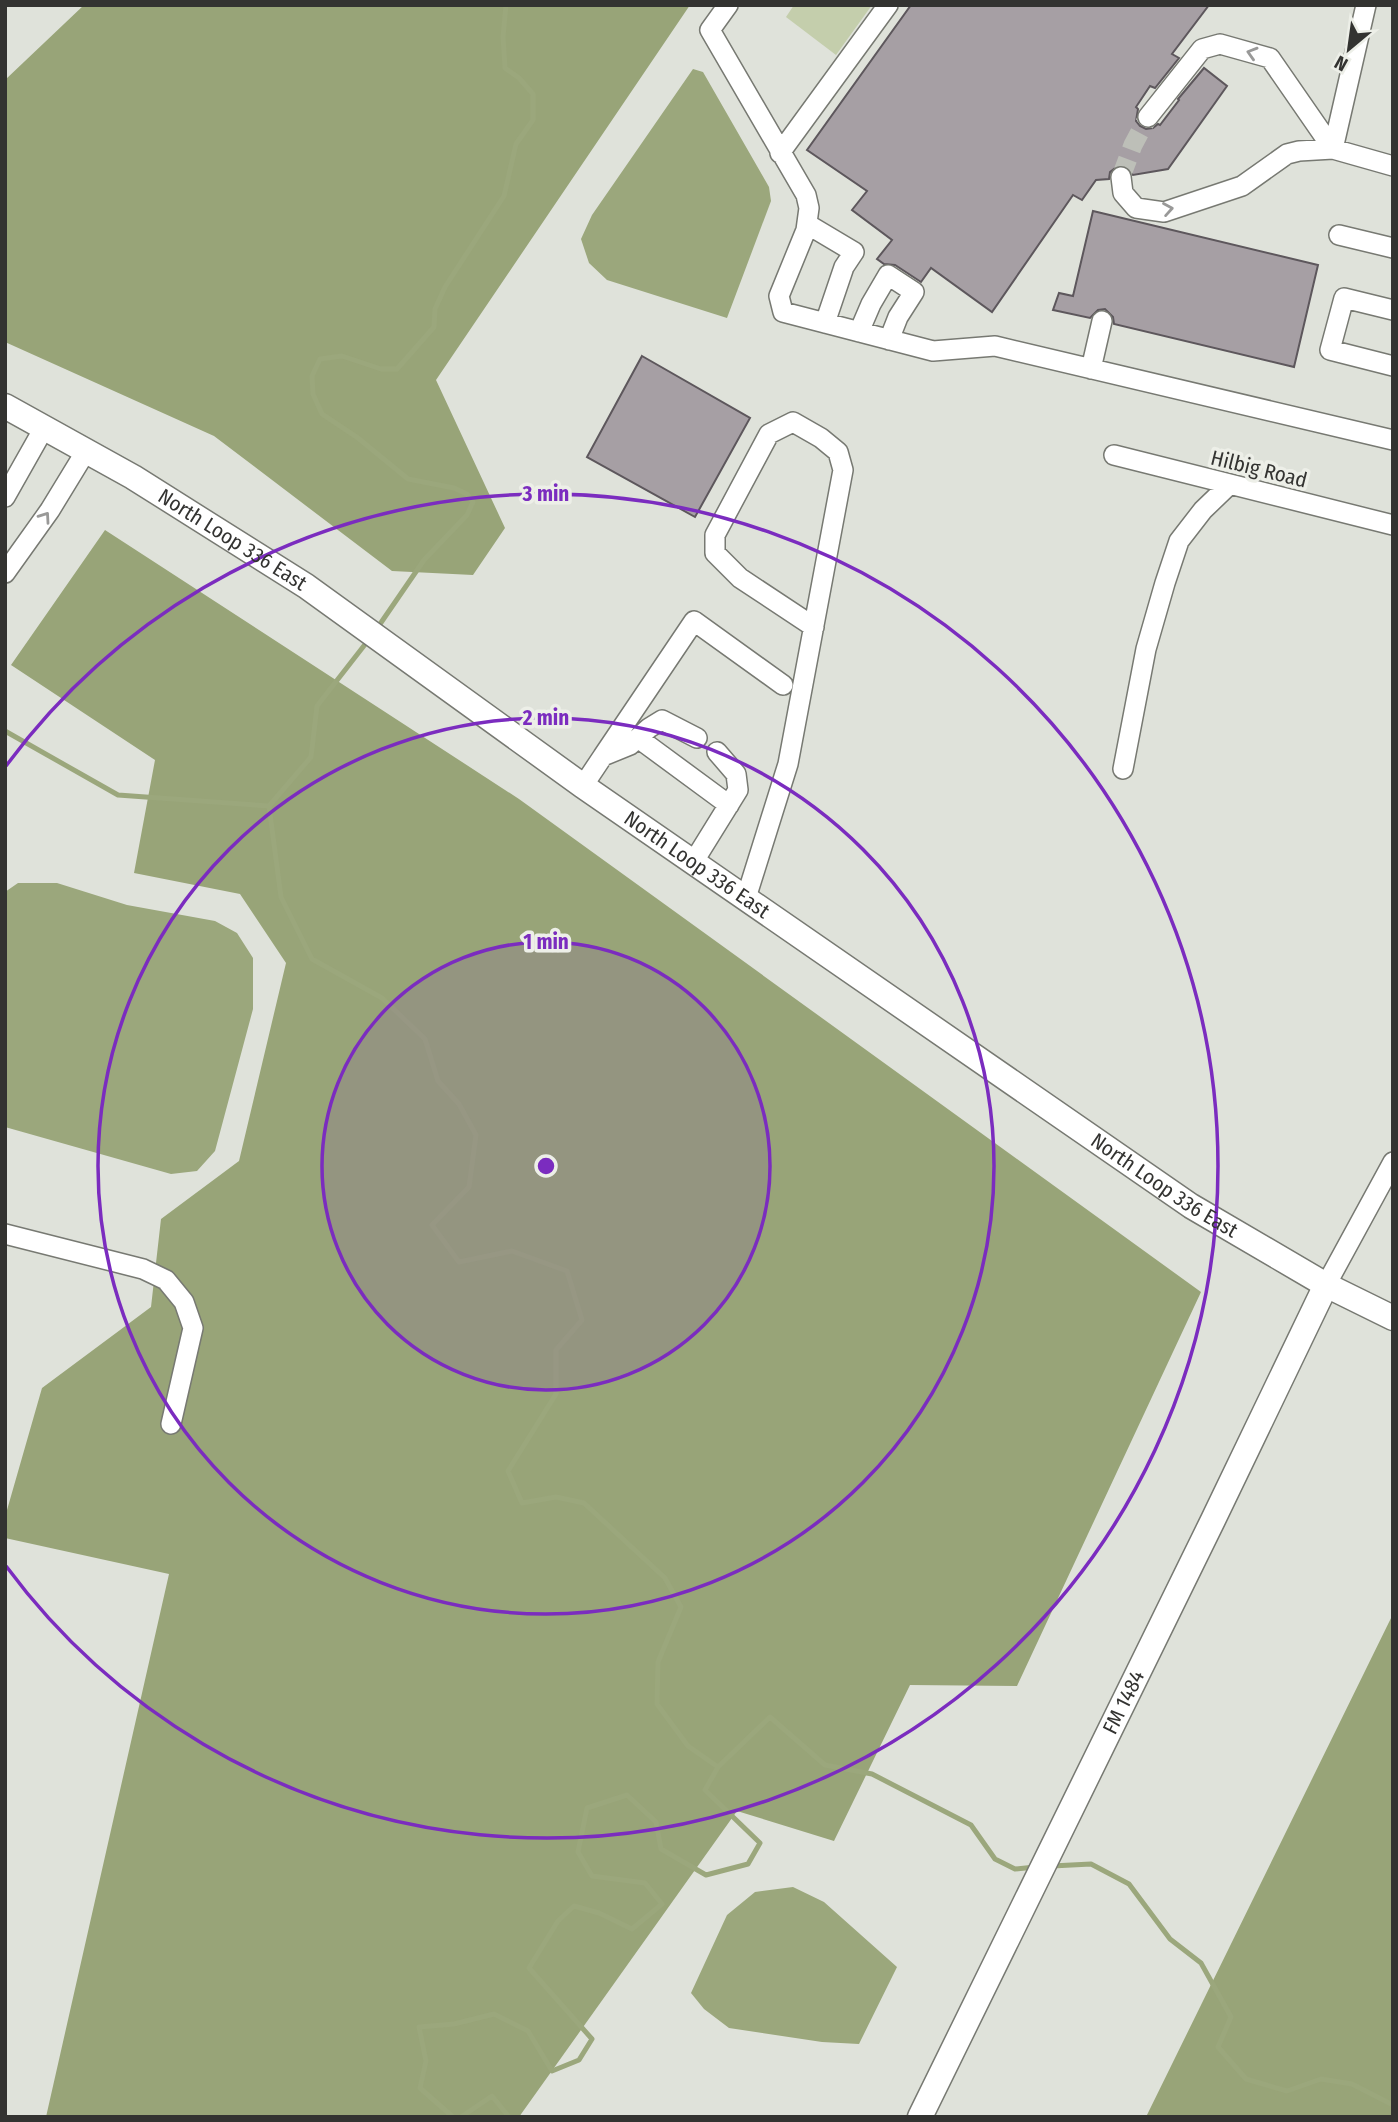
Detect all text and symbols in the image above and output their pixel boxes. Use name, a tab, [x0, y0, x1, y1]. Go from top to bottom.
north arrow	[1314, 14, 1384, 84]
one-way arrow	[1247, 46, 1259, 61]
text: N	[1330, 51, 1352, 76]
one-way arrow	[1162, 202, 1174, 217]
street label: Hilbig Road	[1208, 444, 1310, 494]
text: 3 min	[522, 481, 569, 507]
street label: North Loop 336 East	[153, 483, 312, 596]
one-way arrow	[37, 512, 49, 525]
text: 2 min	[522, 705, 569, 731]
street label: North Loop 336 East	[619, 805, 775, 924]
text: 1 min	[523, 929, 569, 955]
street label: North Loop 336 East	[1086, 1128, 1243, 1244]
centre of rings	[534, 1154, 558, 1178]
street label: FM 1484	[1097, 1666, 1150, 1738]

